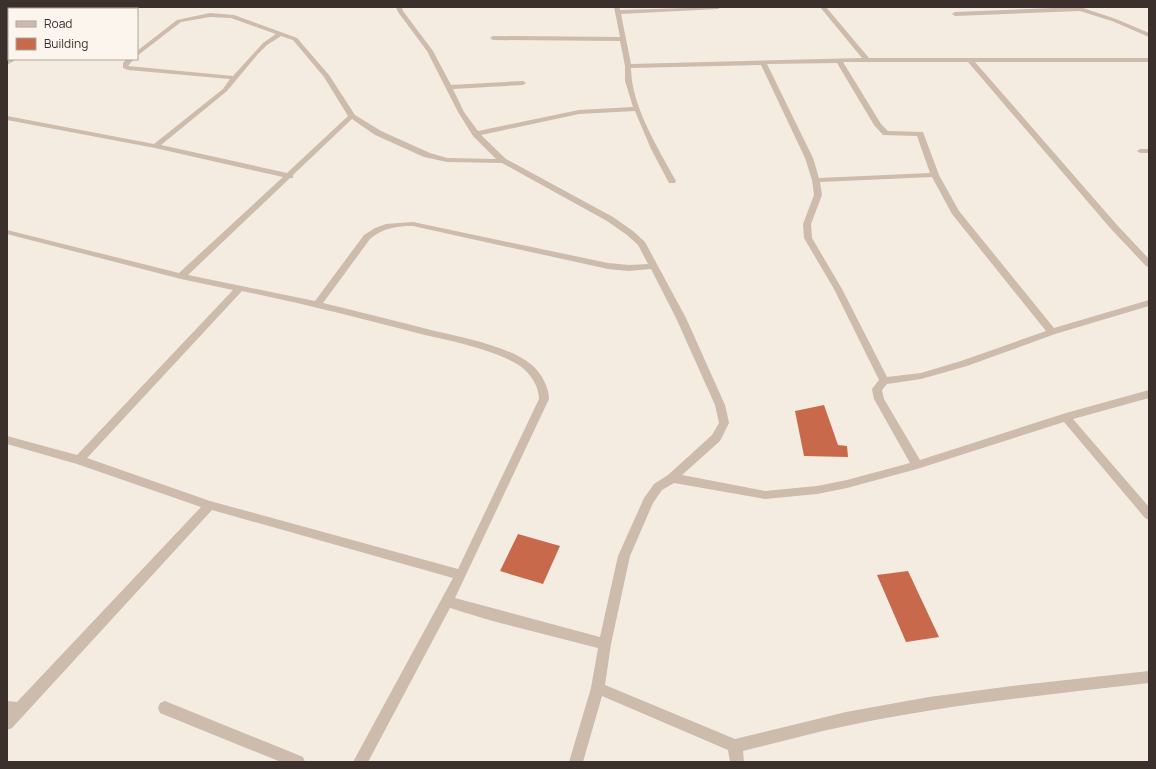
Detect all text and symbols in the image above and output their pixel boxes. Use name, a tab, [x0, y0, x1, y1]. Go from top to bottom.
legend	[8, 8, 138, 60]
text: Road	[44, 15, 72, 32]
text: Building	[44, 35, 88, 52]

